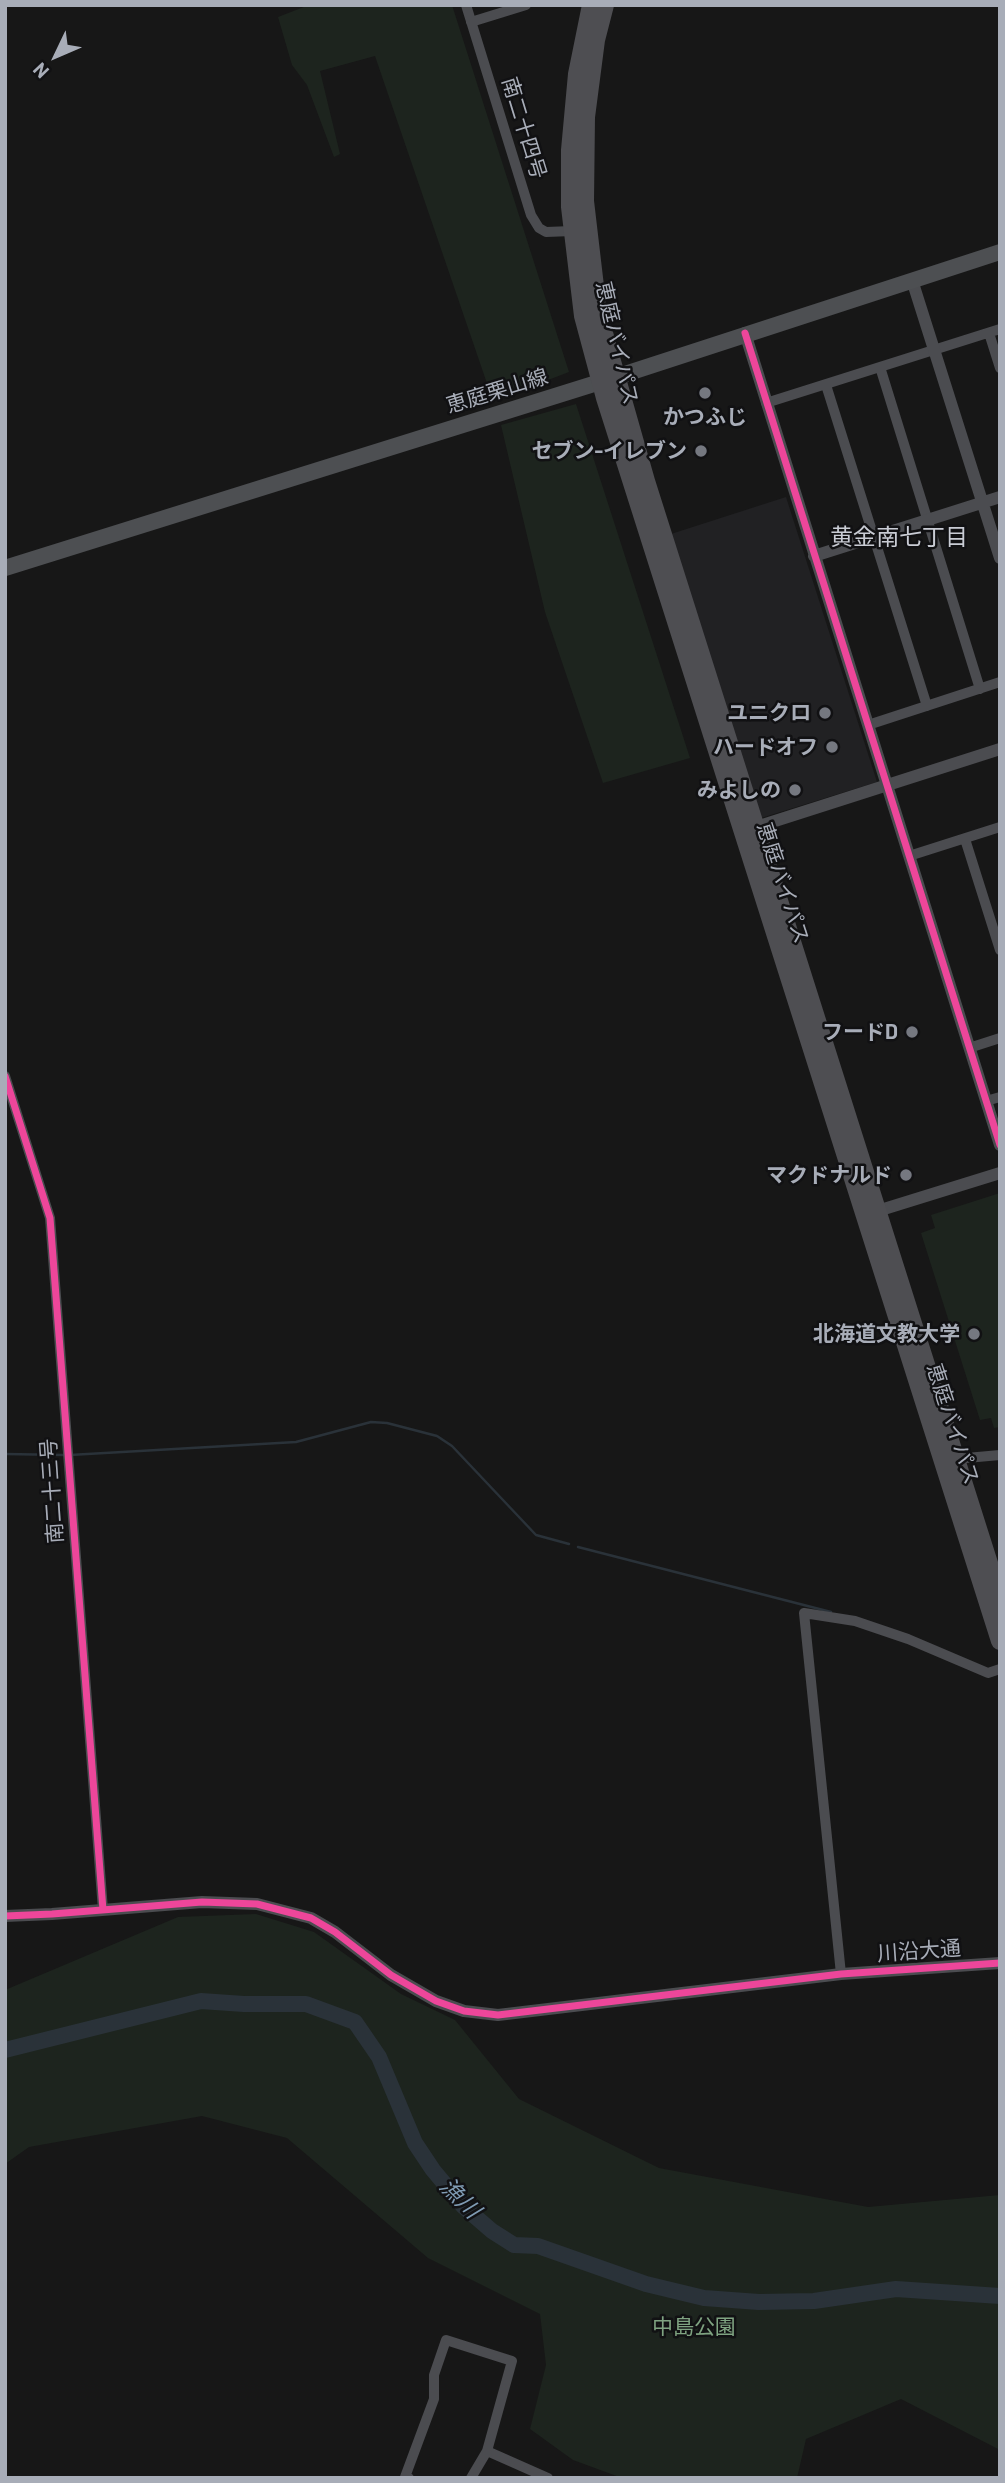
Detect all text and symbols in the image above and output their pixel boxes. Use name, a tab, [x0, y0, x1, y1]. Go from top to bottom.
north arrow	[21, 21, 91, 91]
text: N	[28, 58, 53, 83]
street label: 南二十四号	[497, 74, 551, 182]
street label: 恵庭バイパス	[591, 279, 643, 407]
street label: 恵庭栗山線	[443, 364, 551, 418]
marker: かつふじ	[697, 385, 713, 401]
place label: かつふじ	[663, 404, 747, 430]
place label: セブン-イレブン	[531, 438, 687, 464]
marker: セブン-イレブン	[693, 443, 709, 459]
district label: 黄金南七丁目	[830, 523, 968, 551]
place label: ユニクロ	[727, 700, 811, 726]
marker: ユニクロ	[817, 705, 833, 721]
place label: ハードオフ	[713, 734, 818, 760]
marker: ハードオフ	[824, 739, 840, 755]
place label: みよしの	[697, 777, 781, 803]
marker: みよしの	[787, 782, 803, 798]
street label: 恵庭バイパス	[752, 819, 814, 947]
place label: フードD	[822, 1019, 898, 1045]
marker: フードD	[904, 1024, 920, 1040]
place label: マクドナルド	[766, 1162, 892, 1188]
marker: マクドナルド	[898, 1167, 914, 1183]
place label: 北海道文教大学	[813, 1321, 960, 1347]
marker: 北海道文教大学	[966, 1326, 982, 1342]
street label: 恵庭バイパス	[922, 1360, 984, 1488]
street label: 南二十三号	[36, 1438, 68, 1544]
street label: 川沿大通	[876, 1936, 962, 1966]
water label: 漁川	[434, 2172, 486, 2224]
park label: 中島公園	[652, 2314, 736, 2340]

